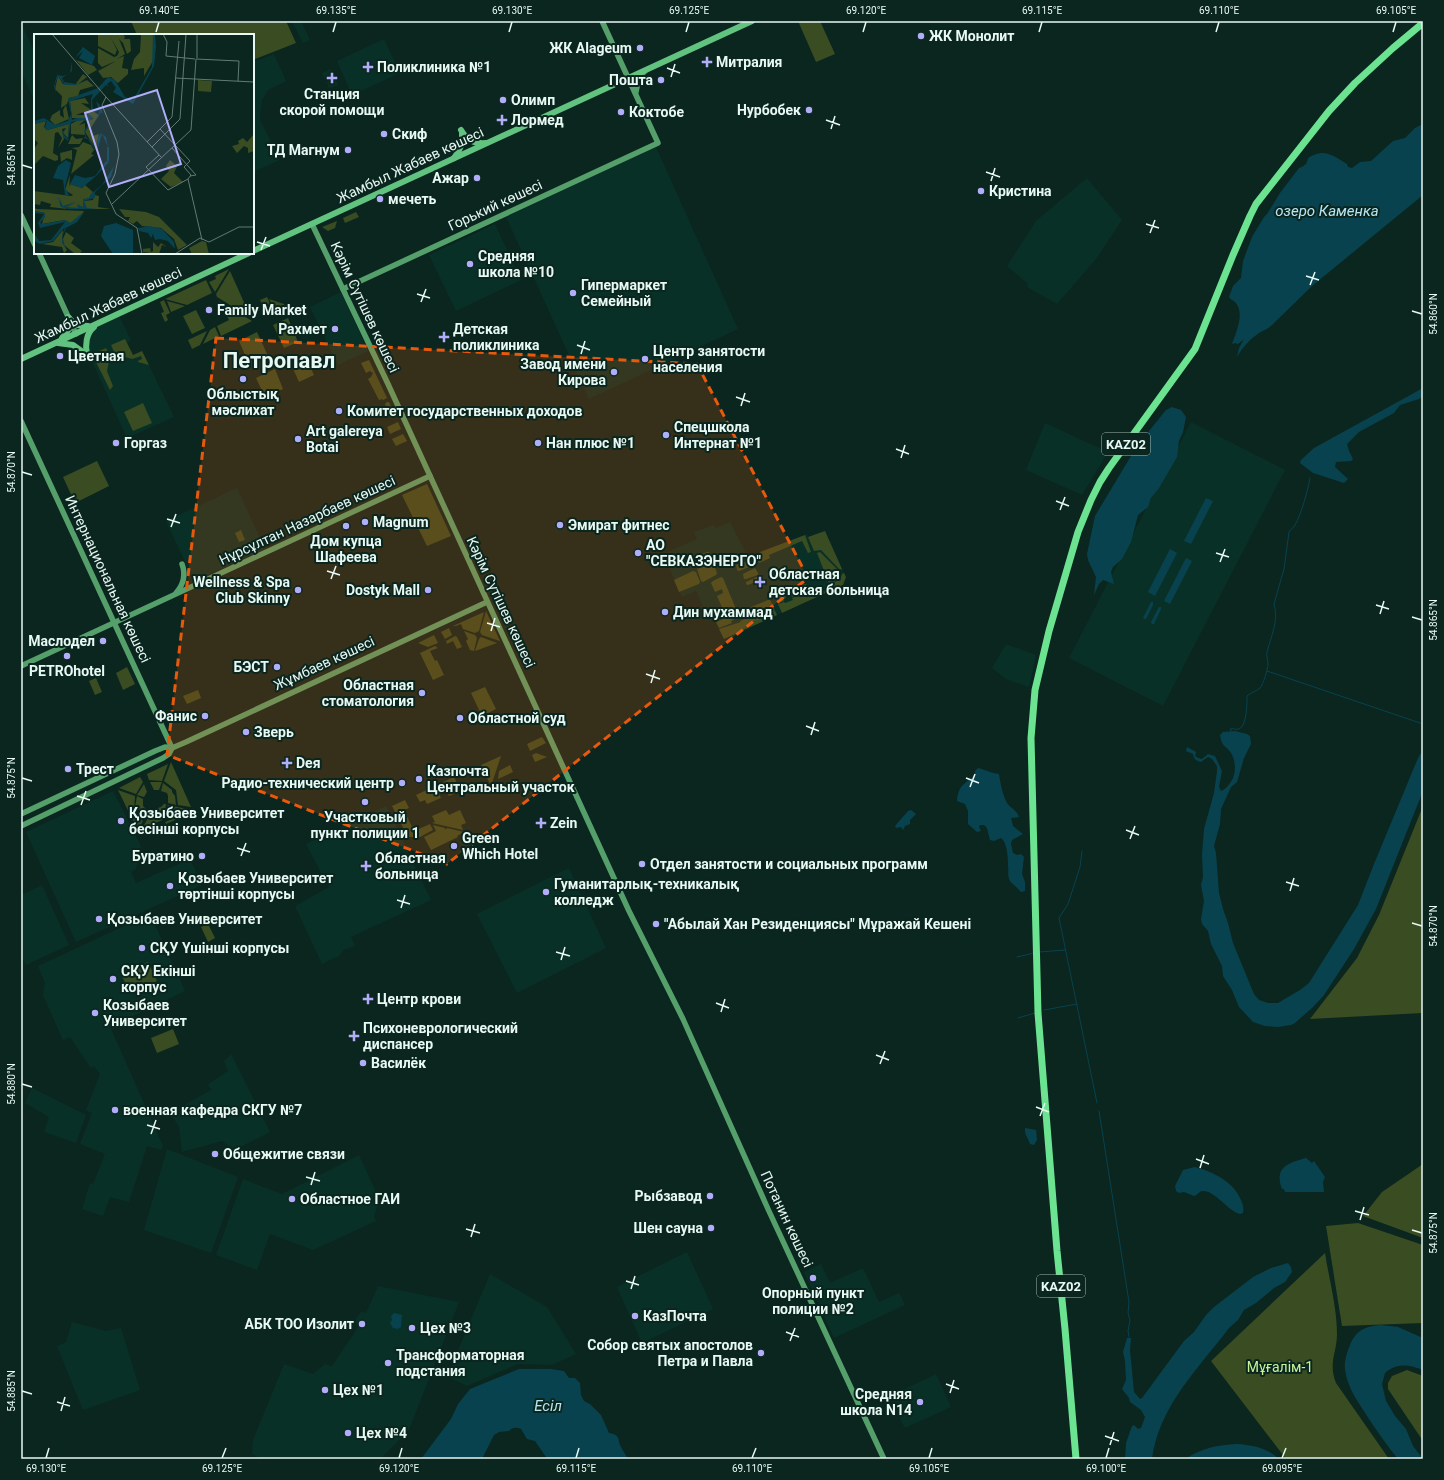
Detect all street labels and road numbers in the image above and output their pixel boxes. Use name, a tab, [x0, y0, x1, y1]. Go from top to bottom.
street label: Жамбыл Жабаев көшесі	[334, 124, 486, 206]
street label: Горький көшесі	[445, 176, 545, 234]
street label: Кәрім Сүтішев көшесі	[328, 239, 402, 375]
street label: Жамбыл Жабаев көшесі	[32, 264, 184, 346]
road number: KAZ02	[1102, 433, 1150, 455]
street label: Нұрсұлтан Назарбаев көшесі	[216, 472, 398, 568]
street label: Интернациональная көшесі	[62, 493, 154, 665]
street label: Кәрім Сүтішев көшесі	[464, 534, 538, 670]
street label: Жұмбаев көшесі	[271, 633, 377, 693]
street label: Потанин көшесі	[758, 1168, 816, 1270]
road number: KAZ02	[1037, 1275, 1085, 1297]

